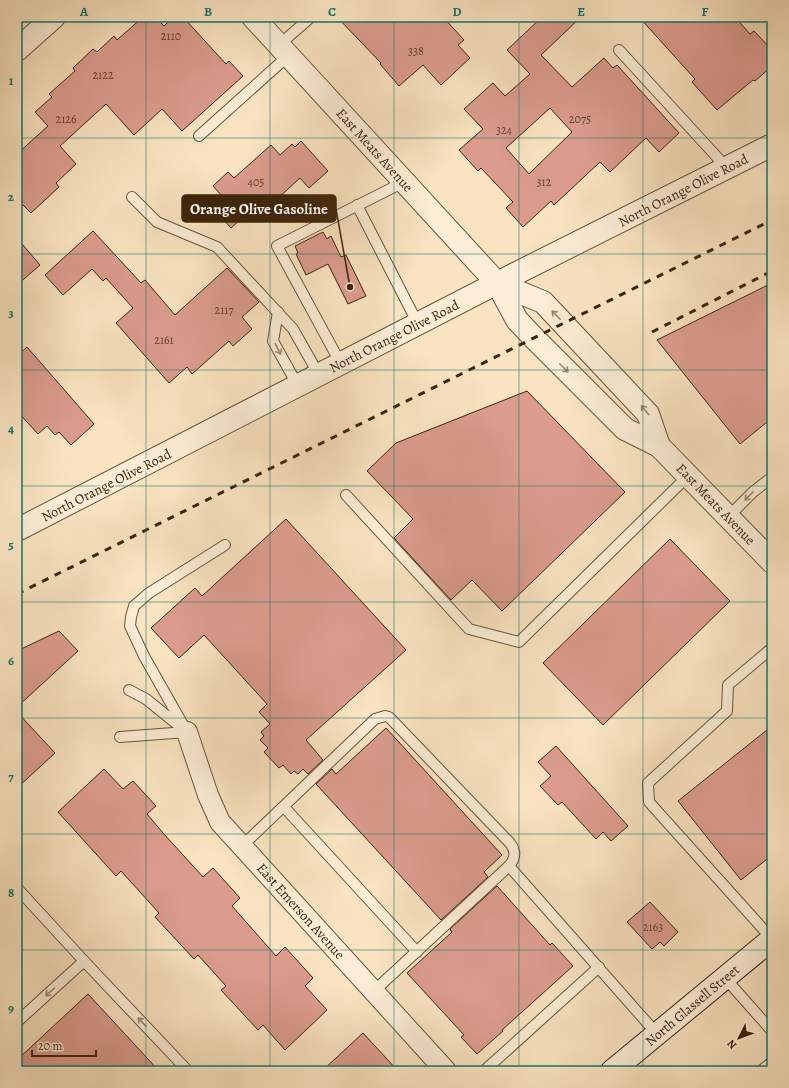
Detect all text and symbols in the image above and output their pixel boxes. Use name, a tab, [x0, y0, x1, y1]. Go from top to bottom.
text: A	[79, 3, 89, 20]
text: B	[204, 3, 212, 20]
text: C	[328, 3, 336, 20]
text: D	[452, 3, 462, 20]
text: E	[577, 3, 585, 20]
text: F	[702, 3, 709, 20]
house number: 2110	[161, 28, 181, 44]
house number: 338	[408, 43, 424, 59]
house number: 2122	[92, 67, 114, 83]
text: 1	[9, 72, 14, 89]
street label: East Meats Avenue	[332, 104, 417, 196]
house number: 2126	[55, 111, 77, 127]
house number: 2075	[569, 111, 591, 127]
house number: 324	[496, 122, 513, 138]
street label: North Orange Olive Road	[615, 149, 752, 231]
house number: 405	[248, 174, 265, 190]
house number: 312	[537, 174, 552, 190]
text: 2	[8, 188, 15, 205]
callout: Orange Olive Gasoline	[182, 195, 336, 222]
text: Orange Olive Gasoline	[190, 199, 328, 219]
street label: North Orange Olive Road	[326, 295, 463, 377]
house number: 2117	[215, 302, 234, 318]
text: 3	[8, 304, 14, 321]
one-way arrow	[551, 310, 561, 320]
house number: 2161	[154, 332, 174, 348]
one-way arrow	[275, 343, 282, 355]
one-way arrow	[559, 363, 569, 373]
one-way arrow	[640, 405, 649, 416]
text: 4	[8, 420, 14, 437]
street label: North Orange Olive Road	[38, 444, 175, 526]
street label: East Meats Avenue	[672, 459, 760, 549]
one-way arrow	[744, 491, 754, 501]
text: 5	[8, 536, 14, 553]
text: 6	[8, 652, 14, 669]
text: 7	[8, 768, 14, 785]
street label: East Emerson Avenue	[252, 859, 349, 964]
text: 8	[8, 884, 14, 901]
house number: 2163	[643, 919, 663, 935]
street label: North Glassell Street	[642, 961, 742, 1049]
one-way arrow	[46, 987, 56, 996]
text: 9	[8, 1000, 14, 1017]
one-way arrow	[137, 1017, 147, 1027]
north arrow	[719, 1018, 759, 1058]
scale bar	[32, 1032, 96, 1058]
text: 20 m	[38, 1038, 62, 1054]

